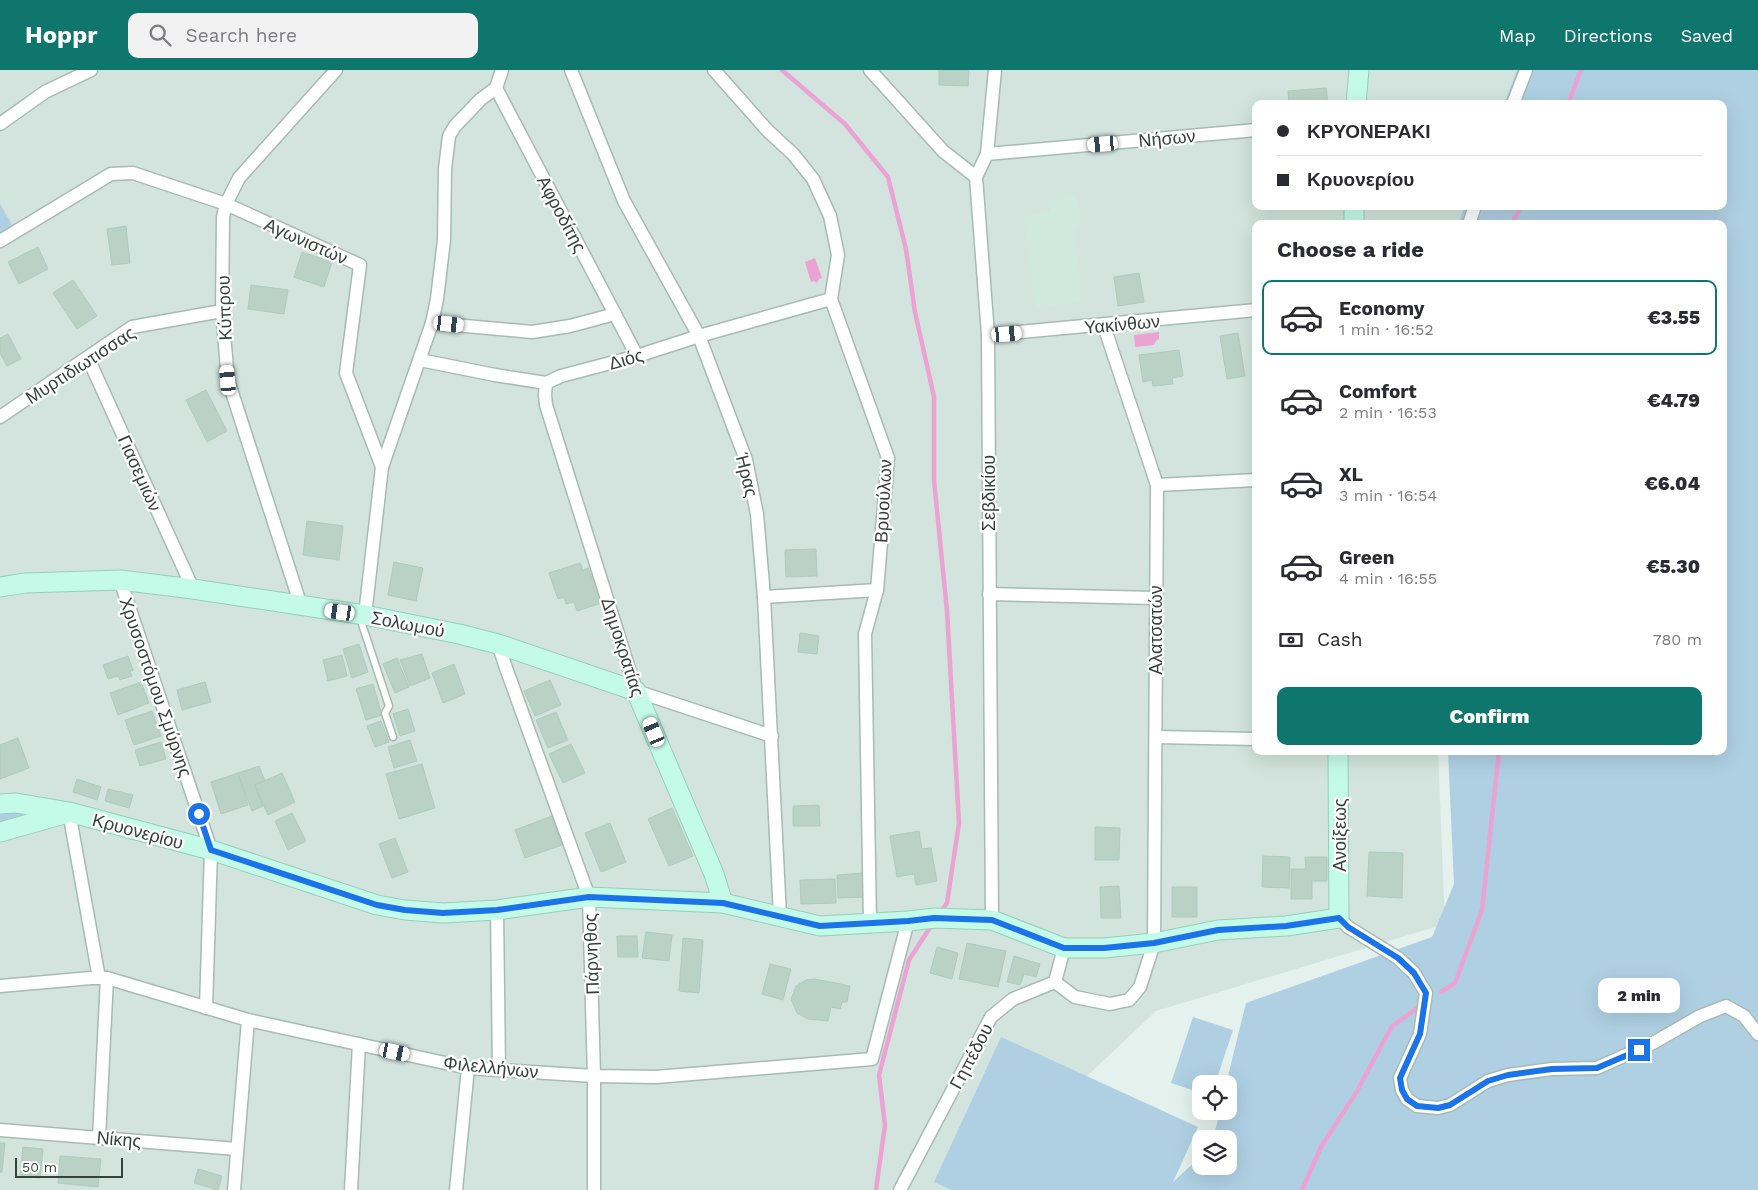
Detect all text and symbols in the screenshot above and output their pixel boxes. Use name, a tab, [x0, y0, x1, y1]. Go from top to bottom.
search box	[128, 13, 478, 58]
text: Hoppr	[25, 21, 98, 49]
icon: search	[146, 21, 174, 49]
text: Search here	[186, 24, 297, 47]
text: Map	[1499, 25, 1536, 46]
text: Directions	[1564, 25, 1653, 46]
text: Saved	[1681, 25, 1733, 46]
text: ΚΡΥΟΝΕΡΑΚΙ	[1307, 120, 1431, 143]
street label: Νήσων	[1138, 125, 1196, 151]
car	[1087, 135, 1118, 153]
text: Κρυονερίου	[1307, 168, 1414, 191]
street label: Αφροδίτης	[533, 172, 591, 256]
street label: Αγωνιστών	[261, 213, 351, 269]
text: Choose a ride	[1277, 237, 1424, 262]
street label: Κύπρου	[212, 275, 236, 341]
icon: car	[1279, 295, 1324, 340]
text: Economy	[1339, 297, 1424, 320]
text: €3.55	[1647, 306, 1700, 329]
street label: Υακίνθων	[1083, 310, 1161, 338]
car	[433, 315, 464, 333]
text: 1 min · 16:52	[1339, 320, 1434, 339]
street label: Μυρτιδιωτισσας	[21, 322, 139, 408]
car	[991, 325, 1022, 343]
street label: Διός	[606, 344, 646, 374]
car	[219, 364, 236, 396]
icon: car	[1279, 378, 1324, 423]
text: Comfort	[1339, 380, 1417, 403]
text: €4.79	[1647, 389, 1700, 412]
text: 2 min · 16:53	[1339, 403, 1437, 422]
street label: Γιασεμιών	[114, 432, 166, 514]
street label: Ήρας	[731, 450, 763, 499]
street label: Σεβδικίου	[978, 455, 999, 531]
street label: Βρυούλων	[870, 459, 896, 543]
icon: car	[1279, 461, 1324, 506]
text: XL	[1339, 463, 1363, 486]
text: €6.04	[1644, 472, 1700, 495]
text: 3 min · 16:54	[1339, 486, 1437, 505]
icon: car	[1279, 544, 1324, 589]
text: Green	[1339, 546, 1395, 569]
text: €5.30	[1646, 555, 1700, 578]
text: 4 min · 16:55	[1339, 569, 1437, 588]
street label: Αλατσατών	[1145, 585, 1166, 675]
street label: Χρυσοστόμου Σμύρνης	[115, 594, 197, 780]
street label: Δημοκρατίας	[597, 595, 649, 700]
car	[324, 602, 355, 622]
street label: Σολωμού	[369, 607, 447, 641]
icon: cash	[1277, 626, 1305, 654]
text: Cash	[1317, 628, 1363, 651]
text: 780 m	[1653, 630, 1702, 649]
button: Confirm	[1277, 687, 1702, 745]
car	[641, 715, 666, 749]
street label: Ανοίξεως	[1329, 798, 1350, 872]
route start	[188, 803, 210, 825]
street label: Κρυονερίου	[90, 809, 186, 853]
street label: Πάρνηθος	[579, 913, 603, 995]
callout: 2 min	[1598, 978, 1680, 1012]
text: 2 min	[1617, 986, 1661, 1005]
street label: Γηπέδου	[945, 1020, 997, 1092]
route end	[1628, 1039, 1650, 1061]
car	[378, 1042, 411, 1062]
street label: Φιλελλήνων	[442, 1052, 540, 1082]
map controls	[1192, 1075, 1237, 1175]
button: locate	[1192, 1075, 1237, 1120]
street label: Νίκης	[96, 1127, 142, 1151]
button: layers	[1192, 1130, 1237, 1175]
scale bar	[15, 1155, 122, 1178]
text: 50 m	[22, 1159, 57, 1175]

